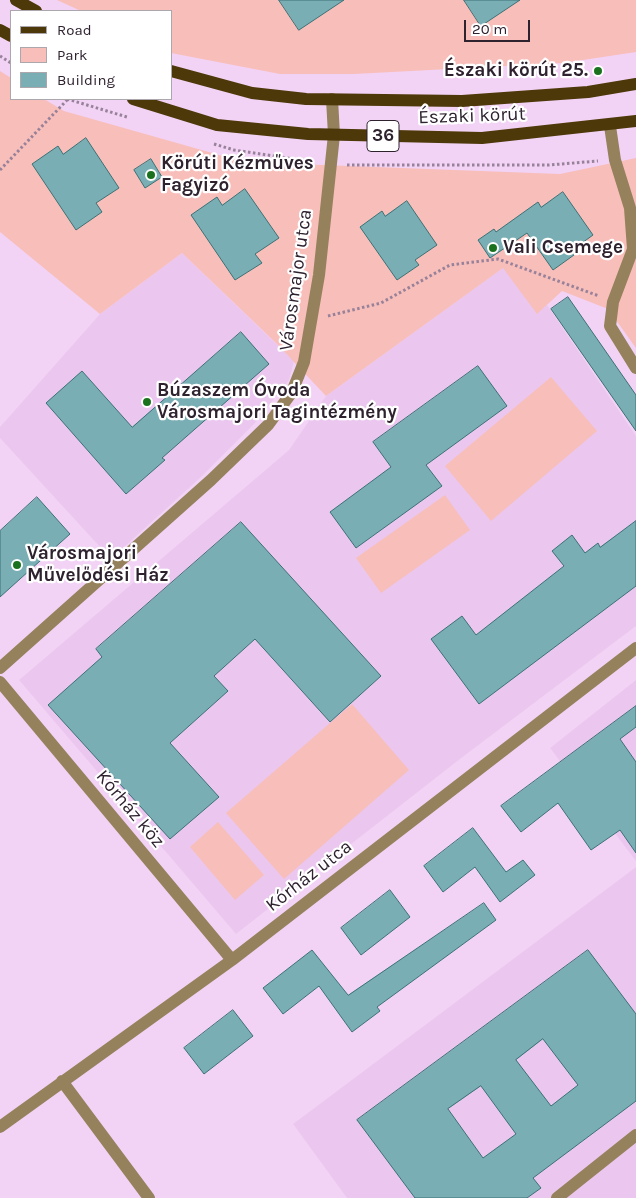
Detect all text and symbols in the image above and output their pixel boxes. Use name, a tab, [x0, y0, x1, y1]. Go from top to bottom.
legend	[10, 10, 172, 100]
scale bar	[466, 10, 532, 42]
text: 20 m	[472, 20, 507, 38]
text: Road	[57, 21, 92, 39]
text: Park	[57, 46, 87, 64]
place label: Északi körút 25.	[444, 60, 588, 82]
marker: Északi körút 25.	[592, 65, 604, 77]
text: Building	[57, 71, 115, 89]
street label: Északi körút	[418, 103, 526, 129]
road number: 36	[367, 120, 399, 152]
place label: Körúti Kézműves Fagyizó	[161, 153, 314, 197]
marker: Körúti Kézműves Fagyizó	[145, 169, 157, 181]
street label: Városmajor utca	[275, 208, 317, 352]
place label: Vali Csemege	[503, 237, 623, 259]
marker: Vali Csemege	[487, 242, 499, 254]
place label: Búzaszem Óvoda Városmajori Tagintézmény	[157, 380, 397, 424]
marker: Búzaszem Óvoda Városmajori Tagintézmény	[141, 396, 153, 408]
place label: Városmajori Művelődési Ház	[27, 543, 169, 587]
marker: Városmajori Művelődési Ház	[11, 559, 23, 571]
street label: Kórház köz	[91, 766, 169, 852]
street label: Kórház utca	[261, 835, 357, 917]

